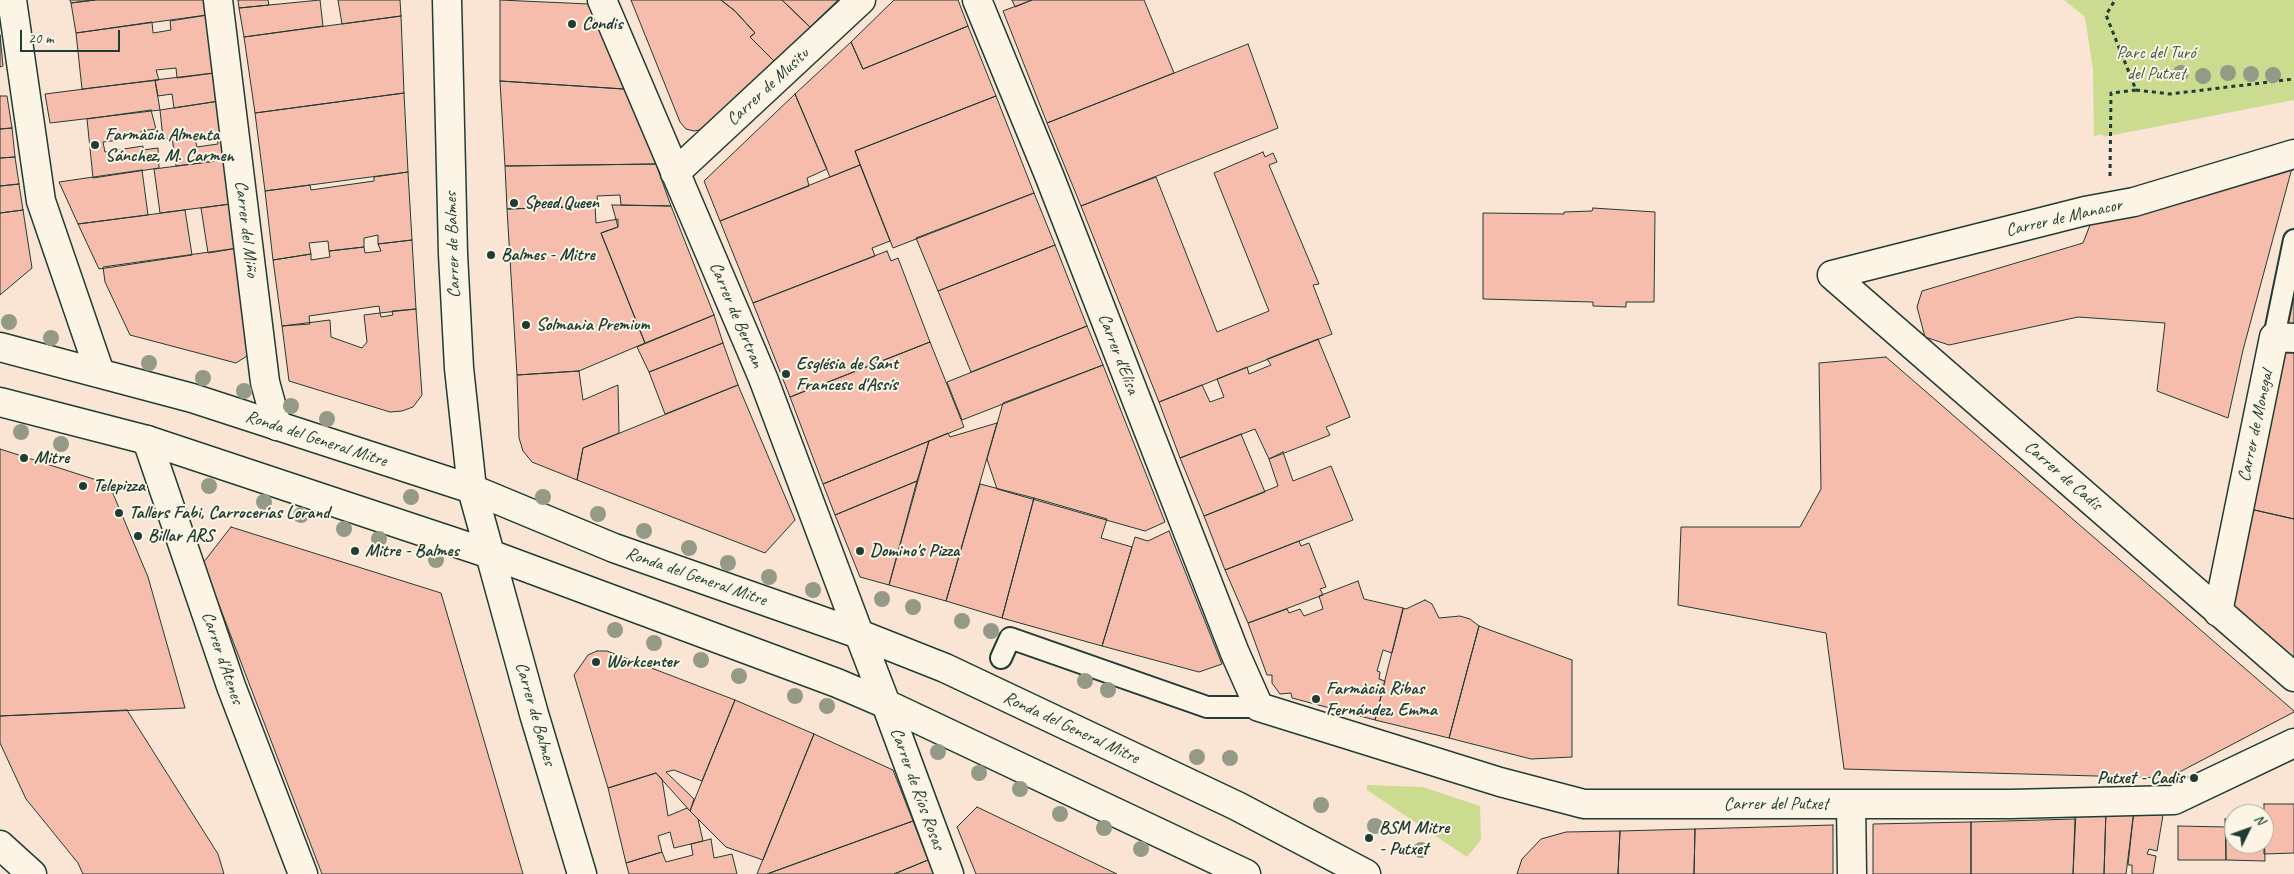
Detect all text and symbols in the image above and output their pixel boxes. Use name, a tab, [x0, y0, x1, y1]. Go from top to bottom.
place label: Condis	[582, 13, 622, 35]
marker: Condis	[566, 18, 578, 30]
scale bar	[22, 20, 122, 52]
text: 20 m	[28, 29, 54, 48]
park label: Parc del Turó del Putxet	[2116, 42, 2196, 84]
street label: Carrer de Musitu	[722, 43, 814, 131]
place label: Farmàcia Almenta Sánchez, M. Carmen	[105, 124, 234, 166]
marker: Farmàcia Almenta Sánchez, M. Carmen	[89, 139, 101, 151]
street label: Carrer del Miño	[229, 179, 263, 279]
street label: Carrer de Balmes	[440, 191, 466, 299]
place label: Speed Queen	[524, 192, 599, 214]
street label: Carrer de Manacor	[2004, 194, 2124, 242]
marker: Speed Queen	[508, 197, 520, 209]
place label: Balmes - Mitre	[501, 244, 595, 266]
marker: Balmes - Mitre	[485, 249, 497, 261]
street label: Carrer de Bertran	[704, 259, 768, 371]
street label: Carrer d'Elisa	[1093, 311, 1143, 397]
place label: Solmania Premium	[536, 314, 649, 336]
marker: Solmania Premium	[520, 319, 532, 331]
place label: Església de Sant Francesc d'Assís	[796, 353, 898, 396]
marker: Església de Sant Francesc d'Assís	[780, 368, 792, 380]
street label: Carrer de Monegal	[2234, 368, 2278, 484]
street label: Ronda del General Mitre	[243, 406, 389, 472]
street label: Carrer de Cadis	[2020, 436, 2106, 516]
place label: Mitre	[34, 447, 69, 469]
marker: Mitre	[18, 452, 30, 464]
place label: Telepizza	[93, 475, 145, 497]
marker: Telepizza	[77, 480, 89, 492]
place label: Tallers Fabi, Carrocerías Lorand	[129, 502, 330, 524]
marker: Tallers Fabi, Carrocerías Lorand	[113, 507, 125, 519]
place label: Billar ARS	[148, 525, 213, 547]
marker: Billar ARS	[132, 530, 144, 542]
place label: Mitre - Balmes	[365, 540, 459, 562]
place label: Domino's Pizza	[870, 540, 959, 562]
street label: Ronda del General Mitre	[623, 543, 769, 611]
marker: Mitre - Balmes	[349, 545, 361, 557]
marker: Domino's Pizza	[854, 545, 866, 557]
street label: Carrer d'Atenes	[196, 609, 248, 707]
place label: Workcenter	[606, 651, 678, 673]
marker: Workcenter	[590, 656, 602, 668]
street label: Carrer de Balmes	[510, 660, 560, 768]
place label: Farmàcia Ribas Fernández, Emma	[1326, 678, 1437, 721]
street label: Ronda del General Mitre	[1000, 687, 1142, 769]
marker: Farmàcia Ribas Fernández, Emma	[1310, 693, 1322, 705]
street label: Carrer de Ríos Rosas	[885, 725, 949, 853]
place label: Putxet - Cadis	[2097, 767, 2184, 789]
marker: Putxet - Cadis	[2188, 772, 2200, 784]
street label: Carrer del Putxet	[1724, 793, 1828, 815]
north arrow	[2224, 804, 2274, 854]
text: N	[2251, 810, 2269, 828]
place label: BSM Mitre - Putxet	[1379, 817, 1449, 860]
marker: BSM Mitre - Putxet	[1363, 832, 1375, 844]

